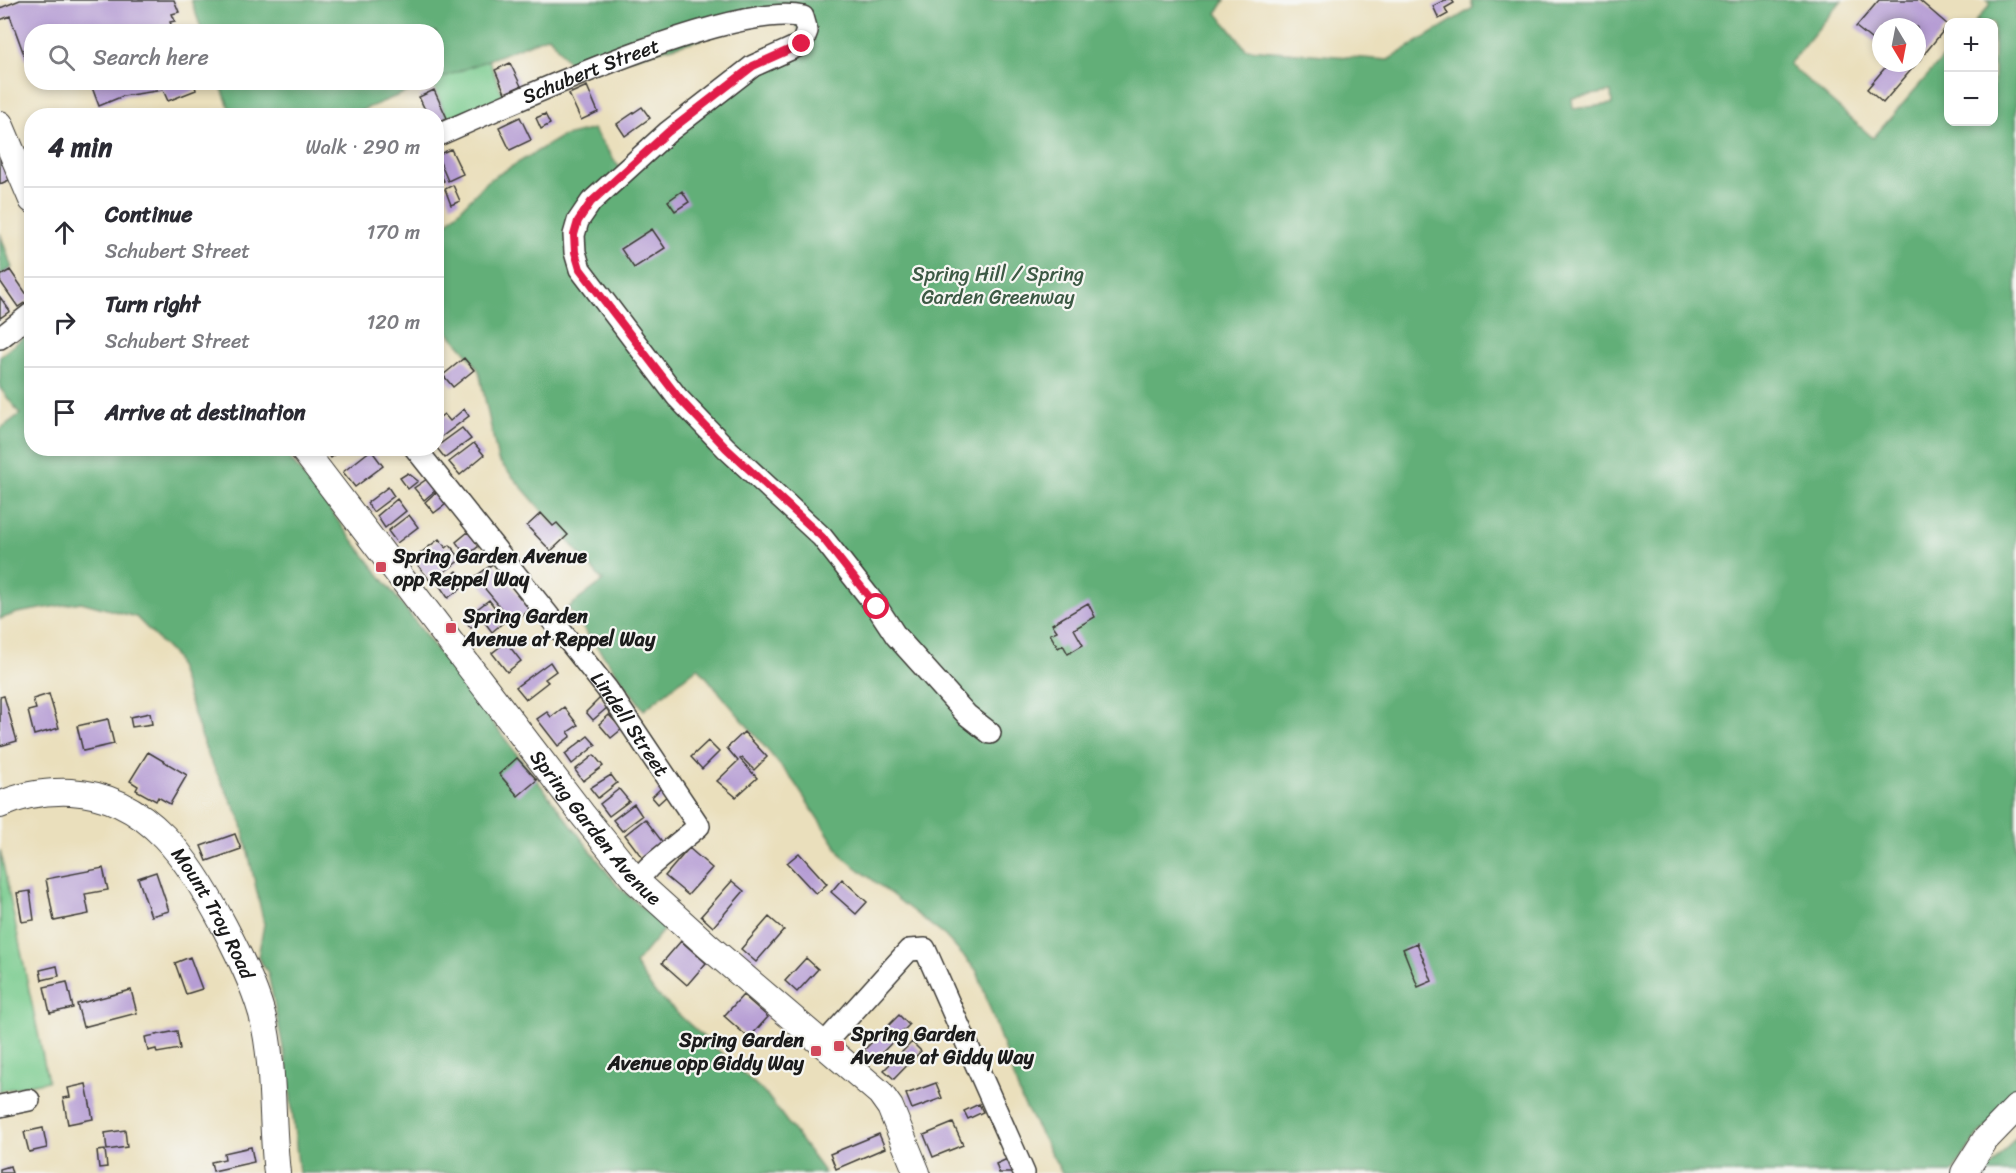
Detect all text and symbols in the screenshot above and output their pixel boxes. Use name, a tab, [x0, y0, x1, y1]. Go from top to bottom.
north arrow	[1872, 18, 1926, 72]
map controls	[1944, 18, 1998, 126]
button: +	[1944, 18, 1998, 72]
search box	[24, 24, 444, 90]
street label: Schubert Street	[516, 28, 664, 114]
route end	[788, 30, 814, 56]
text: Search here	[93, 38, 209, 77]
icon: search	[45, 41, 78, 74]
button: −	[1944, 72, 1998, 126]
text: 4 min	[48, 124, 112, 170]
text: Walk · 290 m	[305, 130, 420, 165]
text: Continue	[105, 195, 193, 234]
text: 170 m	[367, 215, 420, 250]
icon: ahead	[48, 216, 81, 249]
text: Schubert Street	[105, 234, 250, 269]
park label: Spring Hill / Spring Garden Greenway	[912, 257, 1084, 315]
text: Turn right	[105, 285, 200, 324]
text: 120 m	[367, 305, 420, 340]
icon: right	[48, 306, 81, 339]
text: Schubert Street	[105, 324, 250, 359]
text: Arrive at destination	[105, 393, 306, 432]
icon: arrive	[48, 396, 81, 429]
place label: Spring Garden Avenue opp Reppel Way	[392, 539, 587, 597]
marker: Spring Garden Avenue opp Reppel Way	[374, 560, 388, 574]
route start	[863, 593, 889, 619]
place label: Spring Garden Avenue at Reppel Way	[462, 599, 656, 657]
marker: Spring Garden Avenue at Reppel Way	[444, 621, 458, 635]
street label: Lindell Street	[581, 663, 679, 784]
street label: Spring Garden Avenue	[521, 742, 670, 914]
street label: Mount Troy Road	[162, 839, 266, 986]
place label: Spring Garden Avenue at Giddy Way	[850, 1017, 1035, 1075]
place label: Spring Garden Avenue opp Giddy Way	[607, 1023, 805, 1081]
marker: Spring Garden Avenue at Giddy Way	[832, 1039, 846, 1053]
marker: Spring Garden Avenue opp Giddy Way	[809, 1044, 823, 1058]

